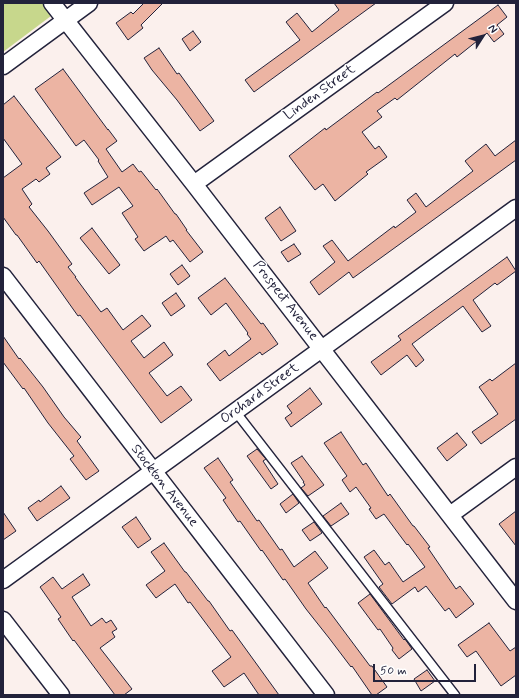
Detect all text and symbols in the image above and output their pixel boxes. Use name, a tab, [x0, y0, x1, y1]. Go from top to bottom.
north arrow	[463, 16, 503, 56]
text: N	[485, 22, 501, 36]
street label: Linden Street	[281, 61, 359, 125]
street label: Prospect Avenue	[249, 258, 321, 344]
street label: Orchard Street	[217, 360, 303, 428]
street label: Stockton Avenue	[127, 441, 201, 531]
scale bar	[375, 656, 478, 682]
text: 50 m	[380, 663, 407, 679]

